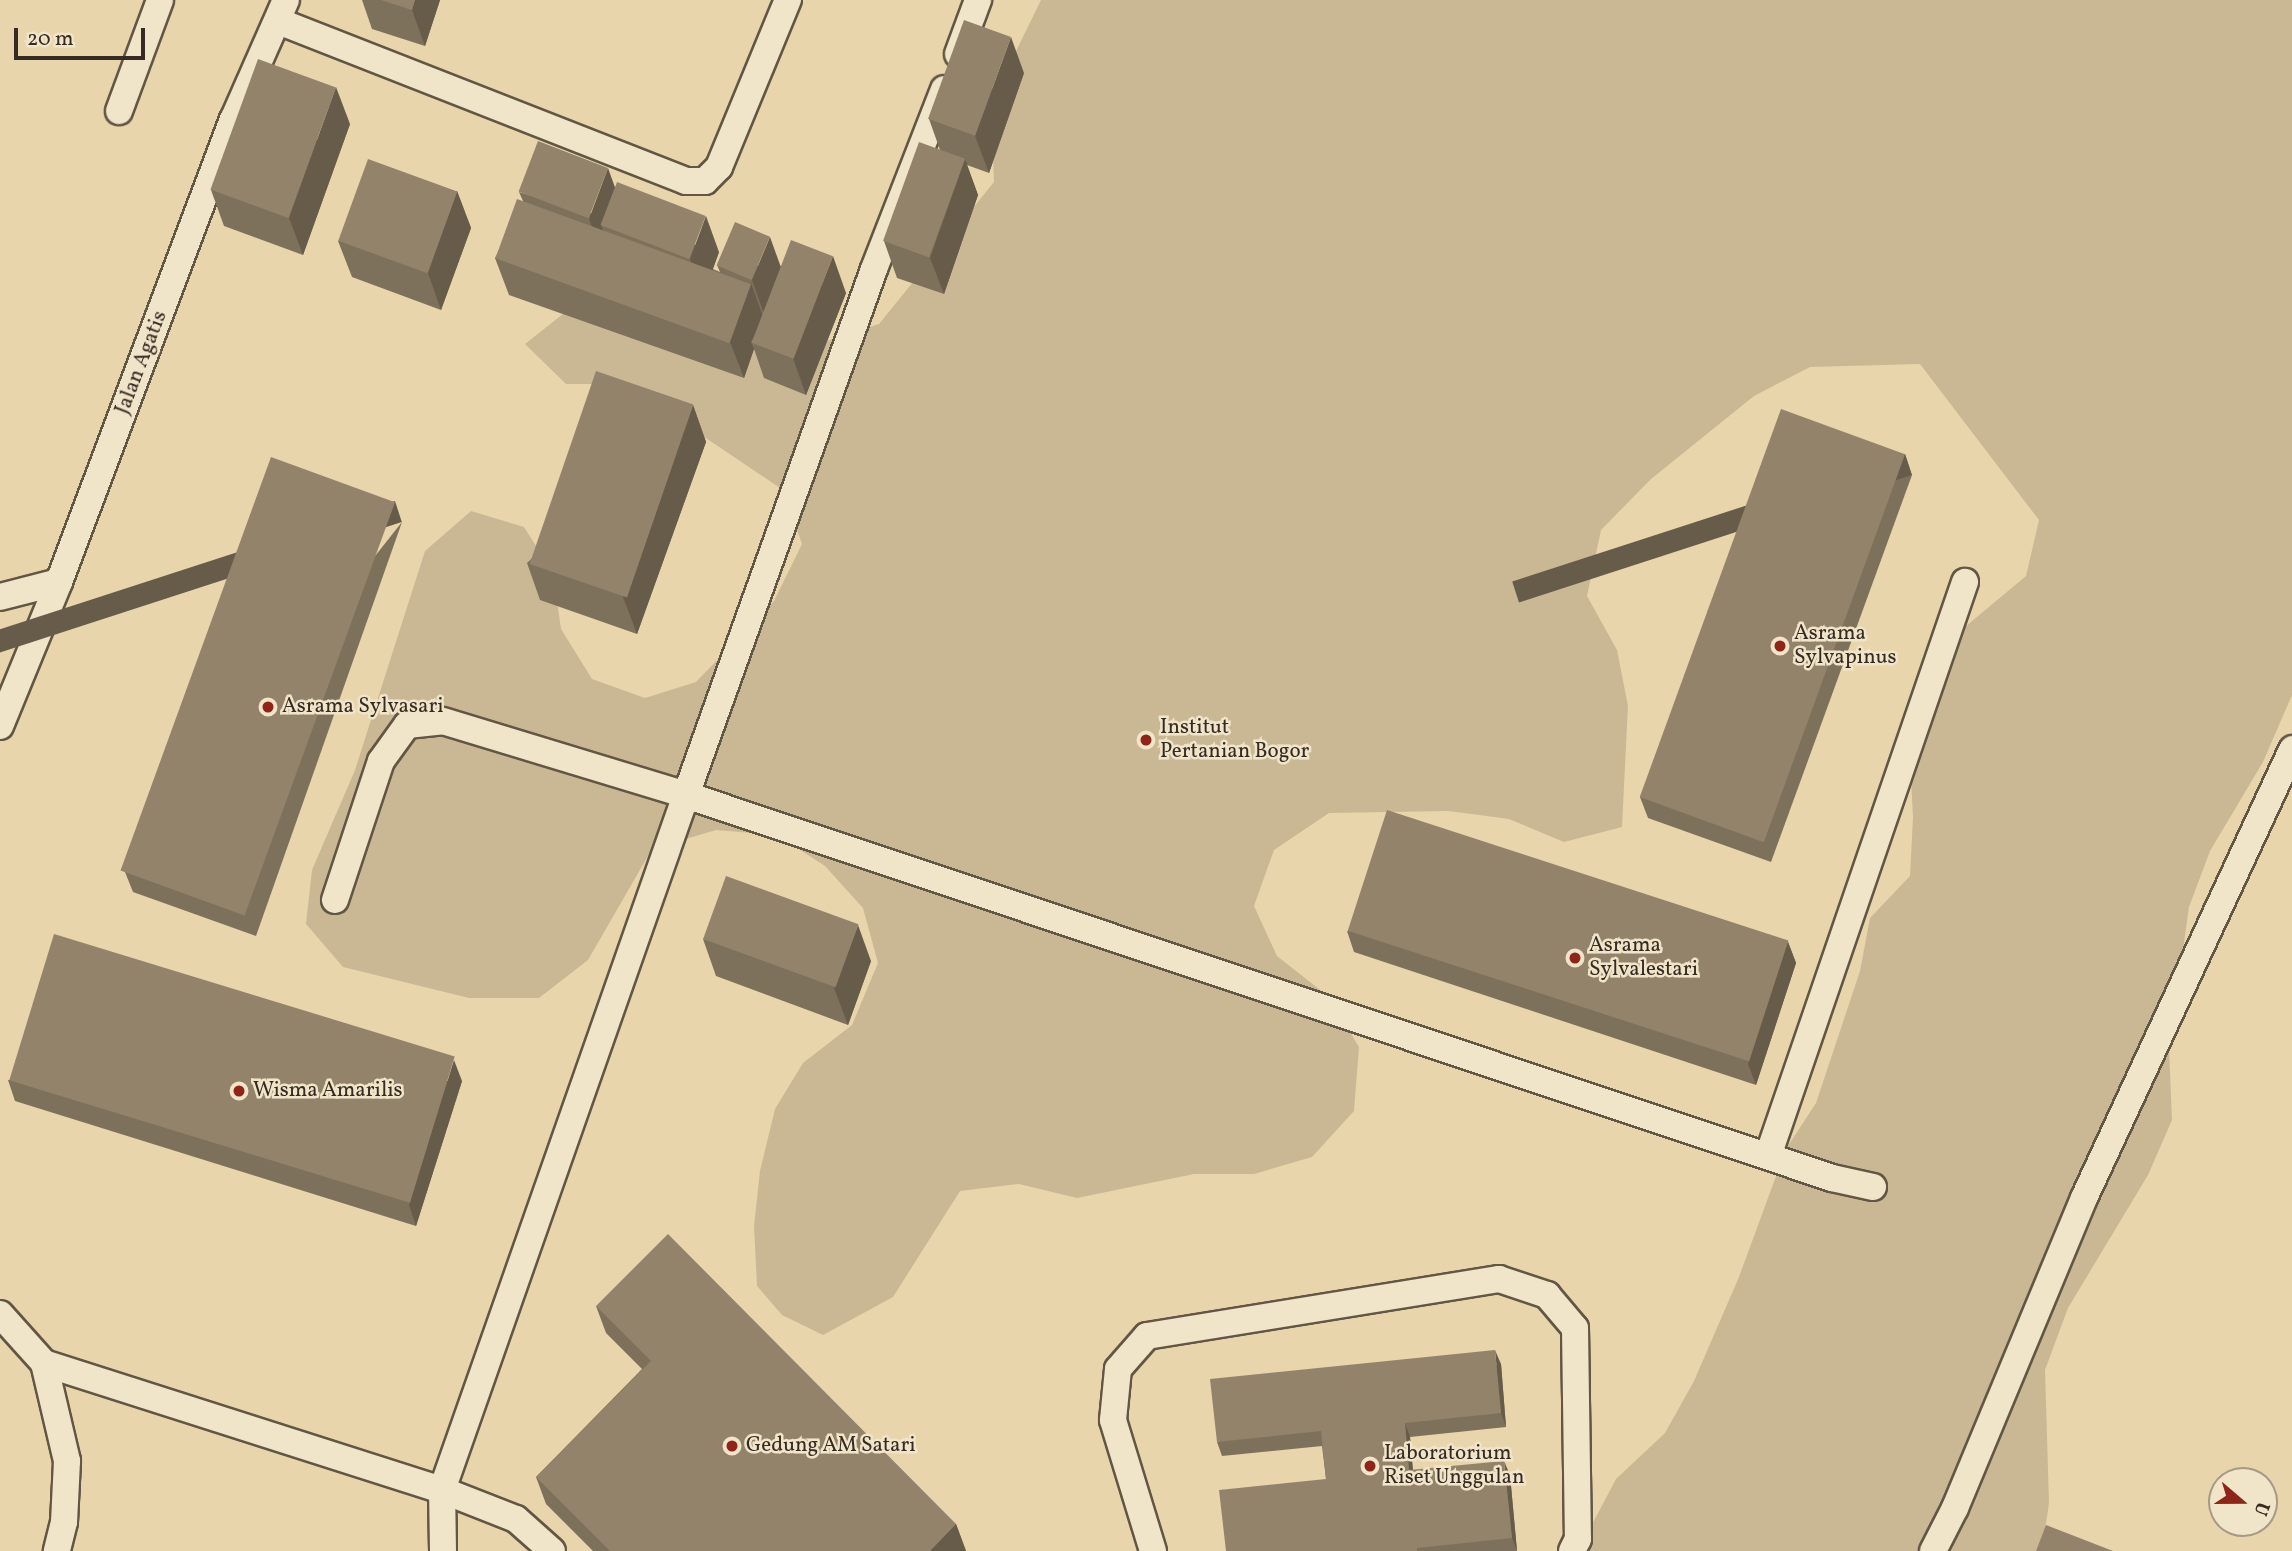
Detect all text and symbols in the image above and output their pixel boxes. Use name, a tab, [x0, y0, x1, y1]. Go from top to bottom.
scale bar	[18, 14, 149, 58]
text: 20 m	[27, 25, 73, 54]
street label: Jalan Agatis	[111, 308, 173, 418]
place label: Asrama Sylvapinus	[1794, 621, 1897, 671]
marker: Asrama Sylvapinus	[1772, 638, 1788, 654]
place label: Asrama Sylvasari	[282, 694, 444, 720]
marker: Asrama Sylvasari	[260, 699, 276, 715]
place label: Institut Pertanian Bogor	[1160, 715, 1309, 765]
marker: Institut Pertanian Bogor	[1138, 732, 1154, 748]
place label: Asrama Sylvalestari	[1589, 933, 1698, 983]
marker: Asrama Sylvalestari	[1567, 950, 1583, 966]
place label: Wisma Amarilis	[253, 1078, 403, 1104]
marker: Wisma Amarilis	[231, 1083, 247, 1099]
place label: Gedung AM Satari	[746, 1433, 916, 1459]
marker: Gedung AM Satari	[724, 1438, 740, 1454]
place label: Laboratorium Riset Unggulan	[1384, 1441, 1524, 1491]
marker: Laboratorium Riset Unggulan	[1362, 1458, 1378, 1474]
north arrow	[2208, 1467, 2278, 1537]
text: U	[2246, 1498, 2275, 1519]

